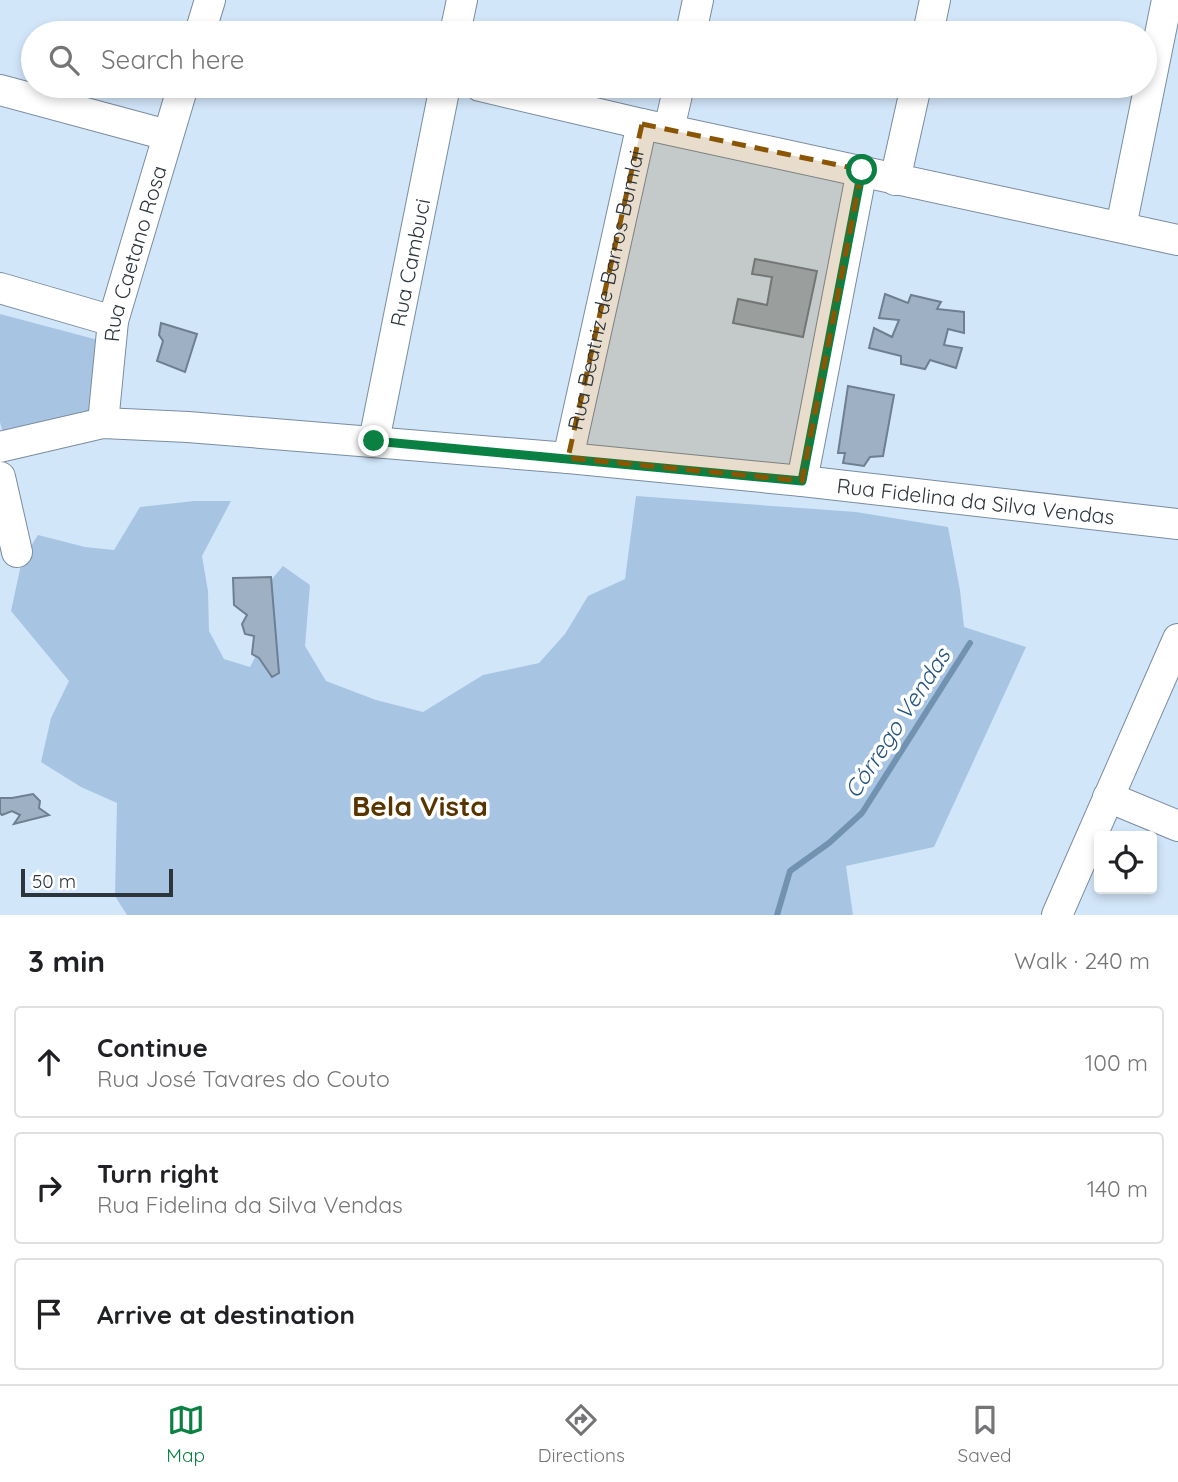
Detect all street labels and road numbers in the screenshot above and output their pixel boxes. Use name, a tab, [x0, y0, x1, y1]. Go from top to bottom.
street label: Rua Beatriz de Barros Bumlai	[562, 148, 649, 432]
street label: Rua Caetano Rosa	[98, 162, 172, 343]
street label: Rua Cambuci	[384, 196, 435, 329]
street label: Rua Fidelina da Silva Vendas	[835, 472, 1116, 530]

